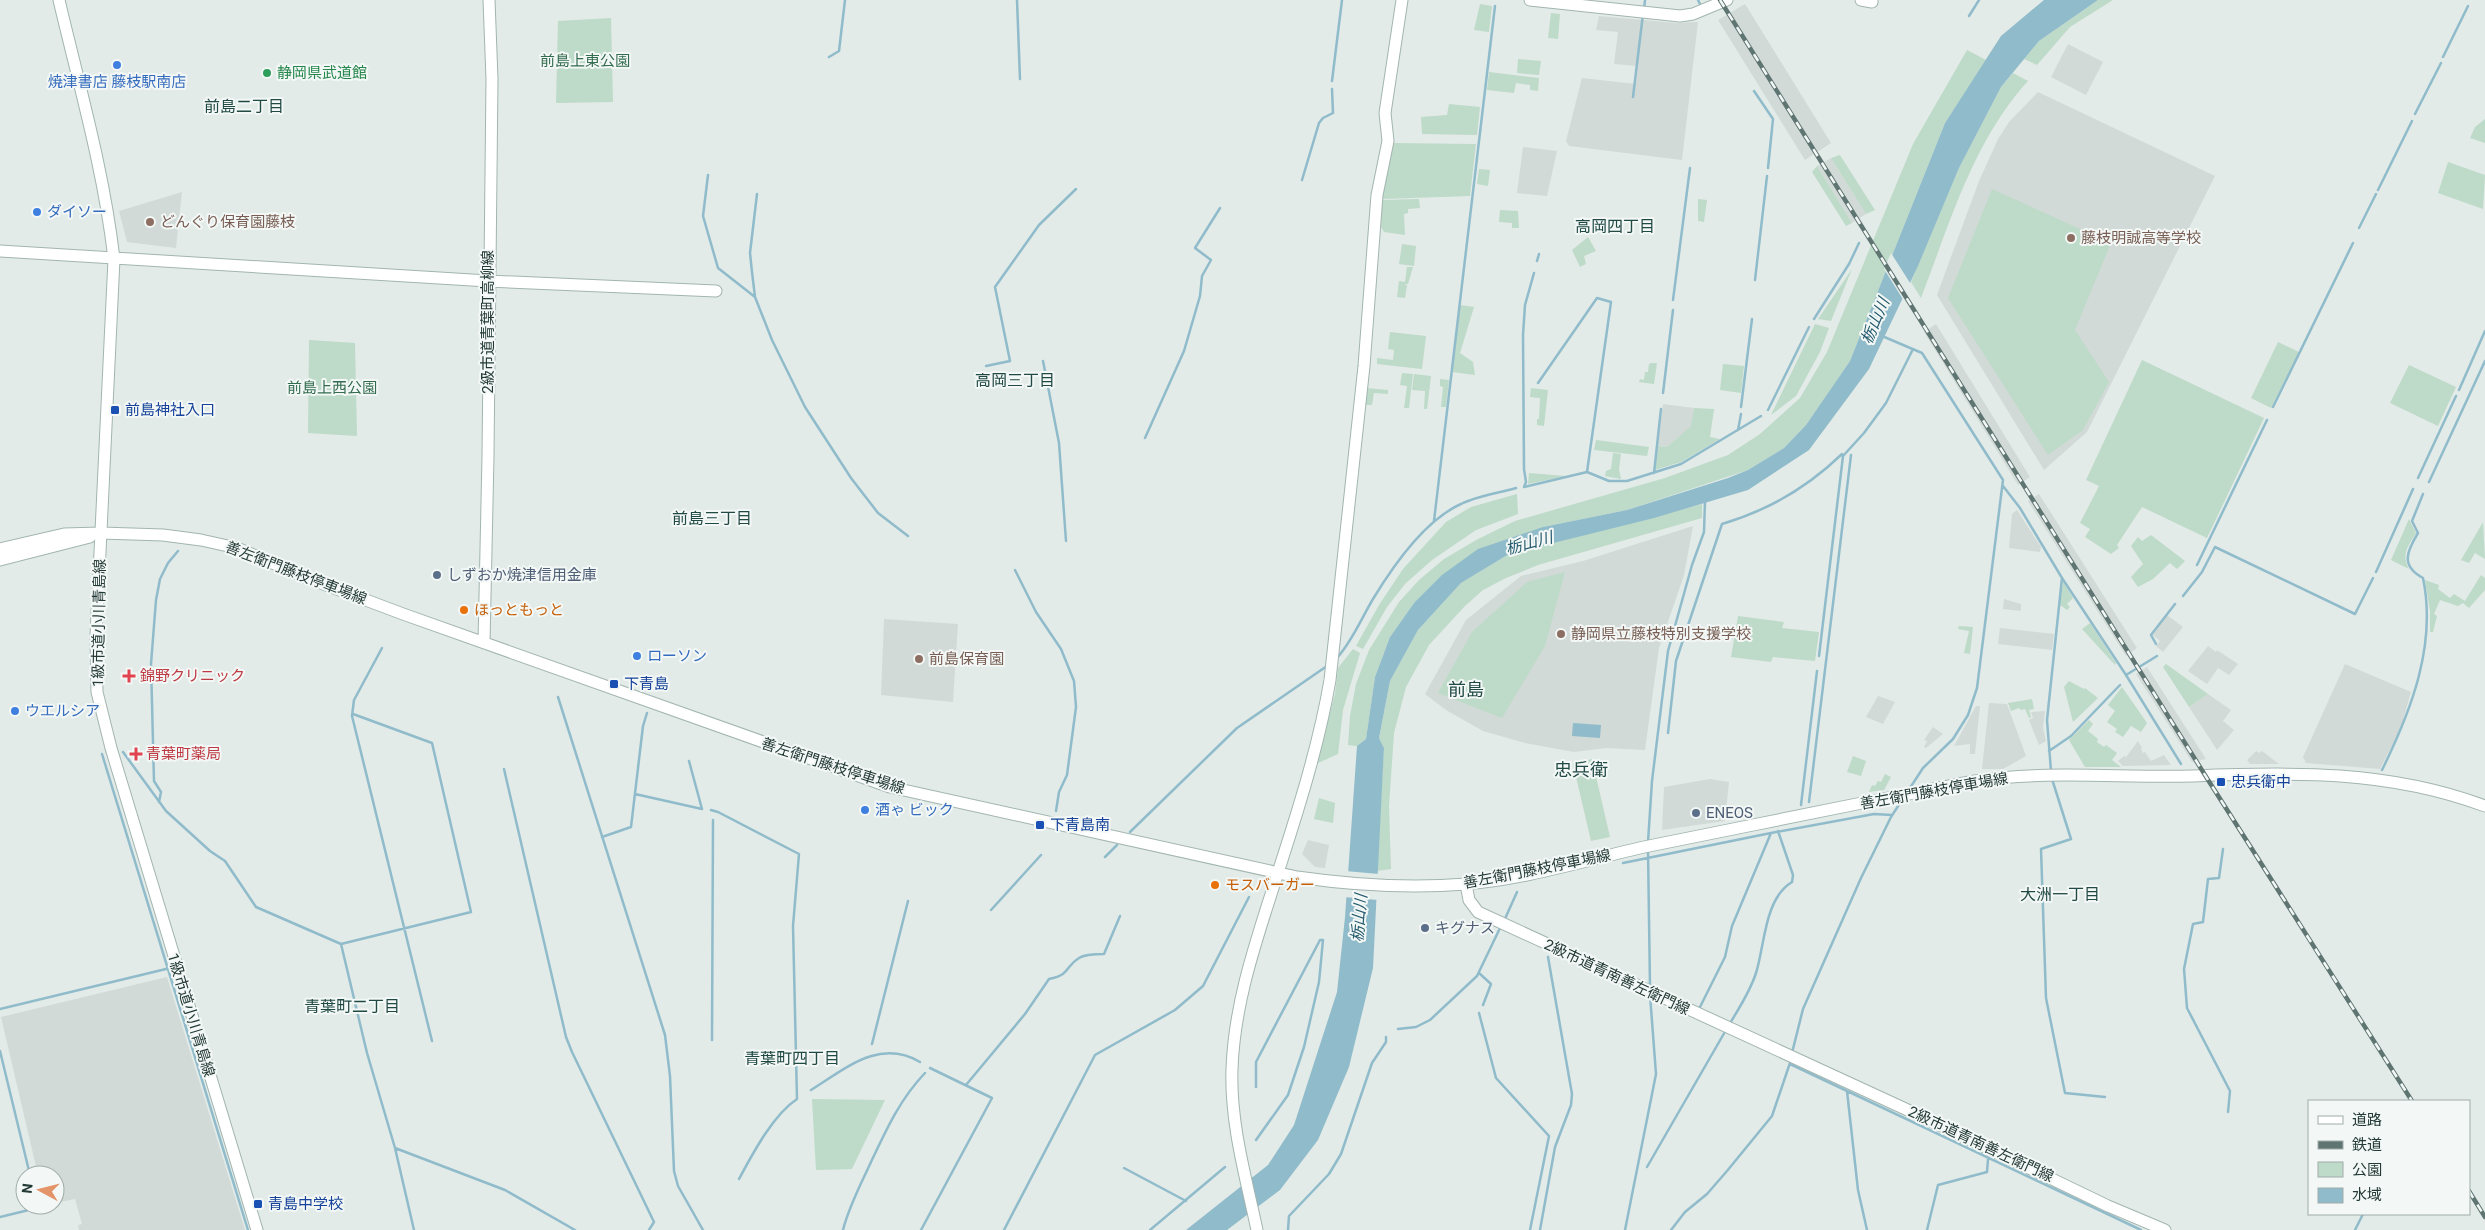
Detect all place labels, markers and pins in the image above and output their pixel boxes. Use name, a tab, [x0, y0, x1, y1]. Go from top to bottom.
marker: 焼津書店 藤枝駅南店	[111, 59, 123, 71]
place label: 静岡県武道館	[277, 64, 367, 82]
marker: 静岡県武道館	[261, 67, 273, 79]
place label: 焼津書店 藤枝駅南店	[48, 73, 186, 91]
place label: ダイソー	[47, 203, 107, 221]
marker: ダイソー	[31, 206, 43, 218]
place label: どんぐり保育園藤枝	[160, 213, 295, 231]
marker: どんぐり保育園藤枝	[144, 216, 156, 228]
place label: 藤枝明誠高等学校	[2081, 229, 2201, 247]
marker: 藤枝明誠高等学校	[2065, 232, 2077, 244]
place label: 前島神社入口	[125, 401, 215, 419]
marker: 前島神社入口	[109, 404, 121, 416]
place label: しずおか焼津信用金庫	[447, 566, 597, 584]
marker: しずおか焼津信用金庫	[431, 569, 443, 581]
place label: ほっともっと	[474, 601, 564, 619]
marker: ほっともっと	[458, 604, 470, 616]
place label: 静岡県立藤枝特別支援学校	[1571, 625, 1751, 643]
marker: 静岡県立藤枝特別支援学校	[1555, 628, 1567, 640]
place label: ローソン	[647, 647, 707, 665]
marker: ローソン	[631, 650, 643, 662]
place label: 前島保育園	[929, 650, 1004, 668]
marker: 前島保育園	[913, 653, 925, 665]
place label: 錦野クリニック	[140, 667, 245, 685]
marker: 錦野クリニック	[122, 669, 136, 683]
place label: 下青島	[624, 675, 669, 693]
marker: 下青島	[608, 678, 620, 690]
place label: ウエルシア	[25, 702, 100, 720]
marker: ウエルシア	[9, 705, 21, 717]
place label: 青葉町薬局	[146, 745, 221, 763]
marker: 青葉町薬局	[130, 748, 142, 760]
place label: 忠兵衛中	[2231, 773, 2291, 791]
marker: 忠兵衛中	[2215, 776, 2227, 788]
place label: 酒ゃ ビック	[875, 801, 954, 819]
marker: 酒ゃ ビック	[859, 804, 871, 816]
place label: ENEOS	[1706, 804, 1753, 822]
marker: ENEOS	[1690, 807, 1702, 819]
place label: 下青島南	[1050, 816, 1110, 834]
marker: 下青島南	[1034, 819, 1046, 831]
place label: モスバーガー	[1225, 876, 1315, 894]
marker: モスバーガー	[1209, 879, 1221, 891]
place label: キグナス	[1435, 919, 1495, 937]
marker: キグナス	[1419, 922, 1431, 934]
place label: 青島中学校	[268, 1195, 343, 1213]
marker: 青島中学校	[252, 1198, 264, 1210]

